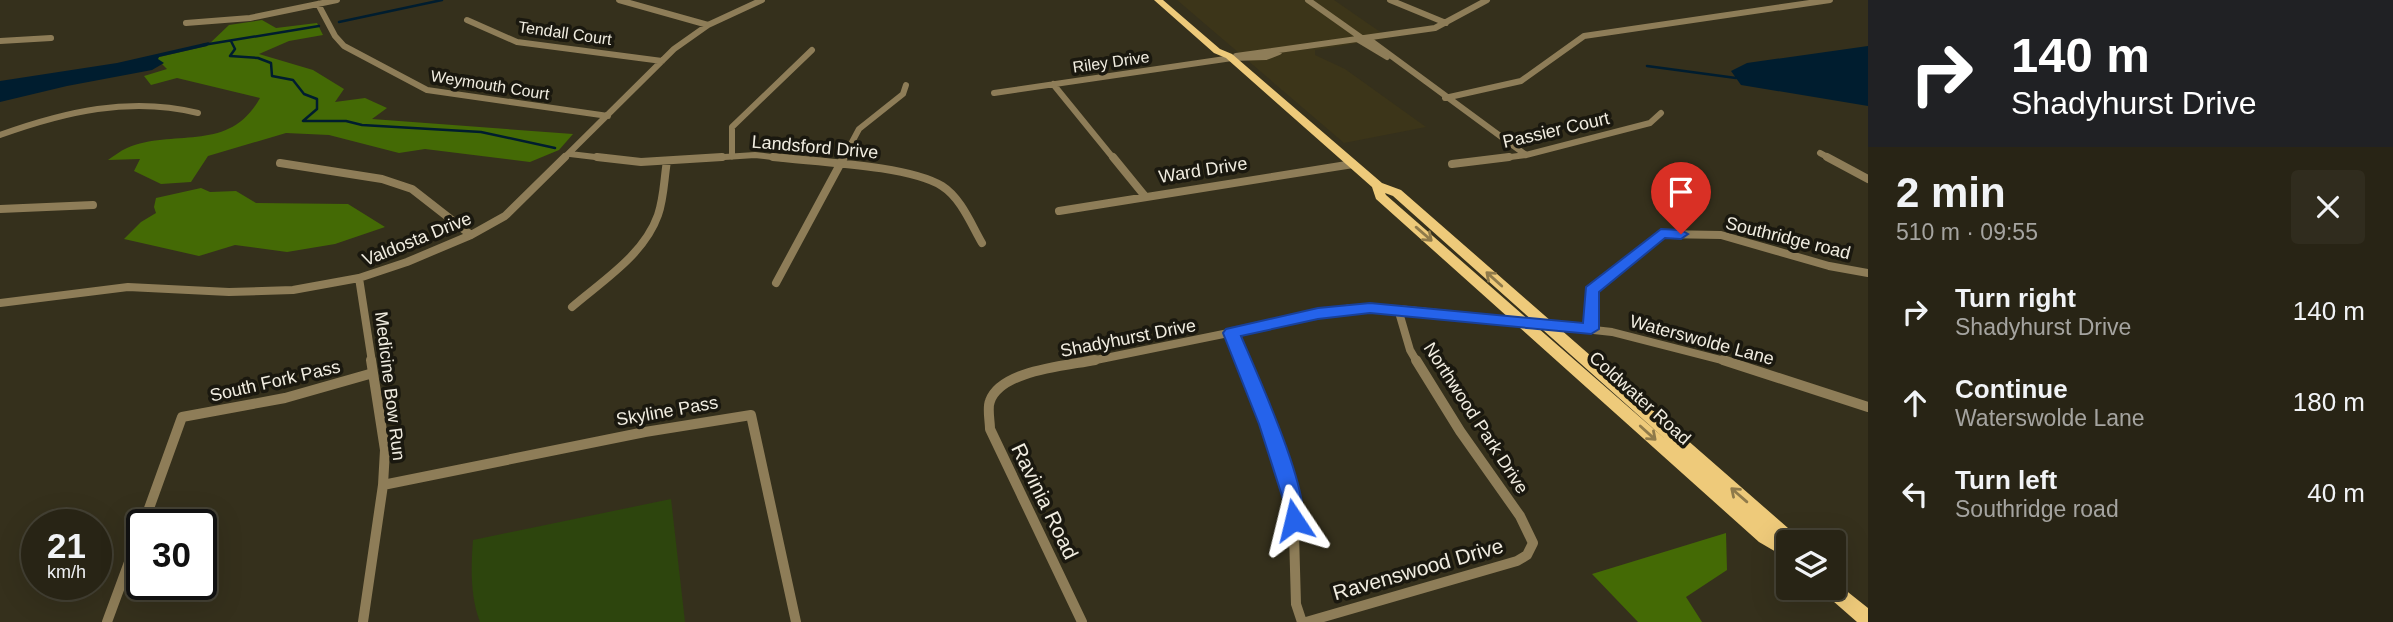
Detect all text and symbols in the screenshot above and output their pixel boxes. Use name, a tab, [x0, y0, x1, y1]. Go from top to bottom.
street label: Tendall Court	[517, 18, 613, 48]
icon: right	[1896, 28, 1987, 119]
text: 140 m	[2011, 28, 2150, 82]
street label: Riley Drive	[1072, 48, 1151, 76]
street label: Weymouth Court	[430, 67, 551, 103]
text: Shadyhurst Drive	[2011, 85, 2256, 121]
street label: Passier Court	[1501, 108, 1611, 152]
street label: Landsford Drive	[751, 132, 879, 162]
street label: Ward Drive	[1157, 153, 1249, 187]
pin	[1651, 162, 1711, 234]
text: 2 min	[1896, 169, 2006, 216]
button: close	[2291, 170, 2365, 244]
icon: arrive	[1662, 173, 1700, 211]
street label: Valdosta Drive	[360, 208, 474, 270]
street label: Southridge road	[1723, 213, 1853, 263]
text: 510 m · 09:55	[1896, 219, 2038, 245]
one-way arrow	[1415, 226, 1433, 242]
one-way arrow	[1486, 271, 1503, 288]
text: Turn right	[1955, 283, 2076, 313]
icon: right	[1896, 293, 1934, 331]
text: 140 m	[2293, 296, 2365, 326]
street label: Medicine Bow Run	[371, 310, 409, 462]
street label: Waterswolde Lane	[1628, 311, 1776, 369]
text: Shadyhurst Drive	[1955, 314, 2131, 340]
street label: Shadyhurst Drive	[1058, 315, 1198, 361]
street label: Northwood Park Drive	[1420, 339, 1532, 497]
street label: Coldwater Road	[1585, 347, 1695, 449]
street label: South Fork Pass	[208, 356, 342, 406]
text: Continue	[1955, 374, 2068, 404]
icon: ahead	[1896, 384, 1934, 422]
text: 180 m	[2293, 387, 2365, 417]
street label: Skyline Pass	[615, 392, 719, 430]
text: Waterswolde Lane	[1955, 405, 2145, 431]
one-way arrow	[1639, 425, 1657, 441]
street label: Ravinia Road	[1007, 439, 1083, 563]
text: Turn left	[1955, 465, 2057, 495]
icon: left	[1896, 475, 1934, 513]
text: 40 m	[2307, 478, 2365, 508]
position arrow	[1257, 483, 1331, 557]
one-way arrow	[1731, 488, 1749, 504]
text: Southridge road	[1955, 496, 2119, 522]
speed limit sign: 30	[126, 509, 217, 600]
text: 21	[47, 526, 86, 565]
map controls	[1776, 530, 1846, 600]
button: layers	[1776, 530, 1846, 600]
street label: Ravenswood Drive	[1330, 534, 1506, 604]
text: km/h	[47, 562, 86, 582]

